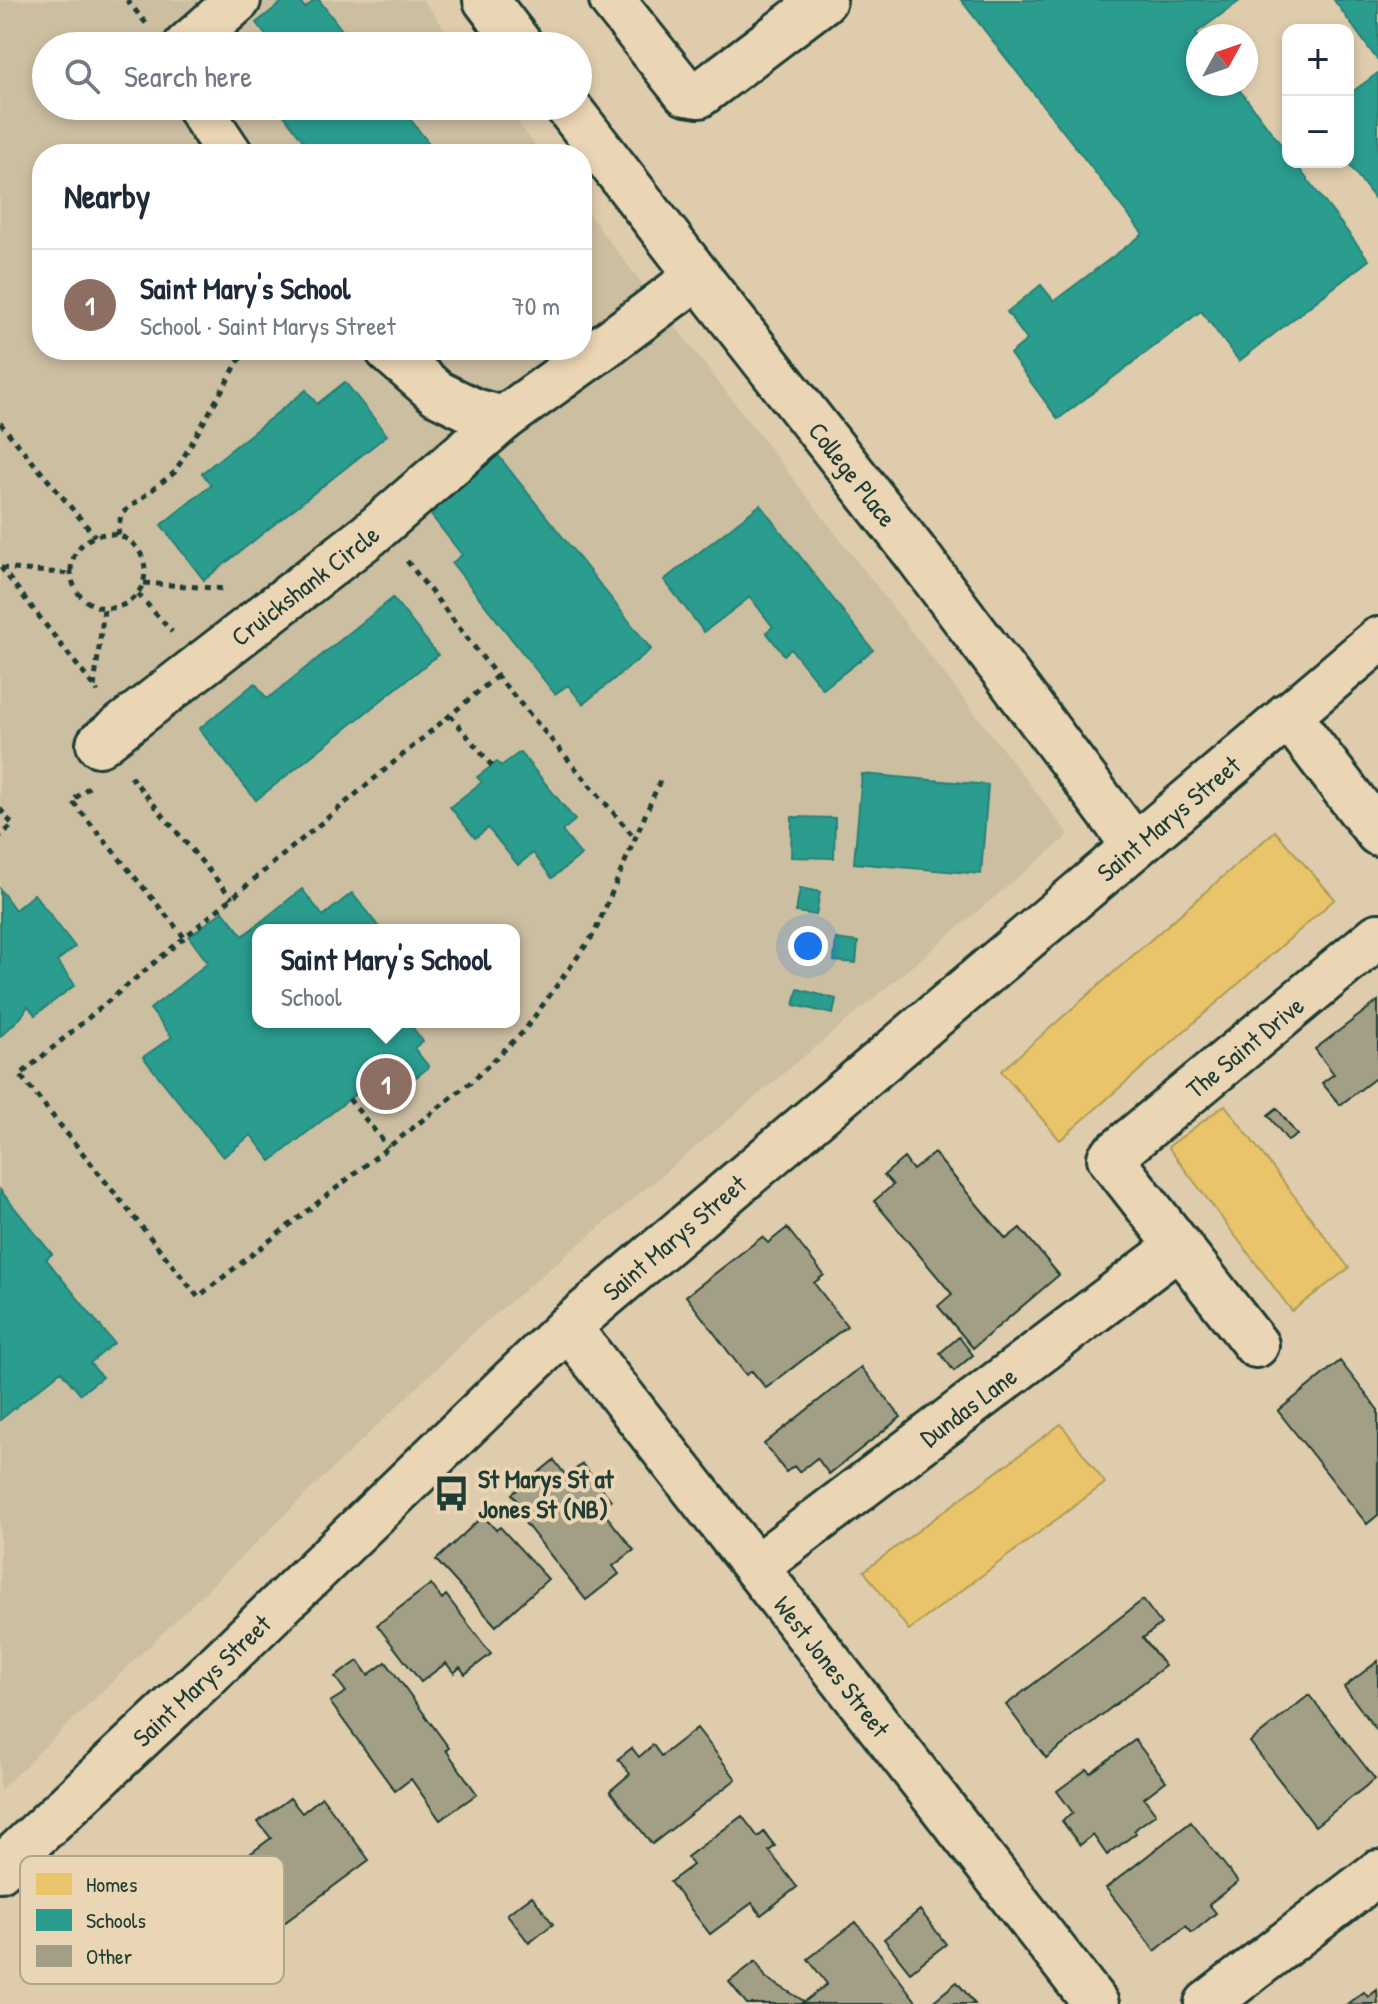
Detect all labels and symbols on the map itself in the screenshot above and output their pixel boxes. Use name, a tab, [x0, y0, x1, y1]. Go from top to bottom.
north arrow	[1186, 24, 1258, 96]
street label: College Place	[801, 414, 905, 533]
street label: Cruickshank Circle	[223, 517, 386, 653]
street label: Saint Marys Street	[1089, 746, 1248, 889]
your location	[788, 926, 828, 966]
street label: The Saint Drive	[1178, 987, 1311, 1106]
pin: 1	[360, 1054, 412, 1114]
street label: Saint Marys Street	[595, 1166, 754, 1308]
street label: Dundas Lane	[912, 1358, 1023, 1454]
place label: St Marys St at Jones St (NB)	[478, 1461, 615, 1526]
bus stop icon: St Marys St at Jones St (NB)	[433, 1474, 471, 1512]
street label: West Jones Street	[766, 1588, 899, 1745]
street label: Saint Marys Street	[125, 1606, 279, 1754]
legend	[20, 1856, 284, 1984]
text: Homes	[86, 1869, 137, 1899]
text: Schools	[86, 1905, 146, 1935]
text: Other	[86, 1941, 133, 1971]

